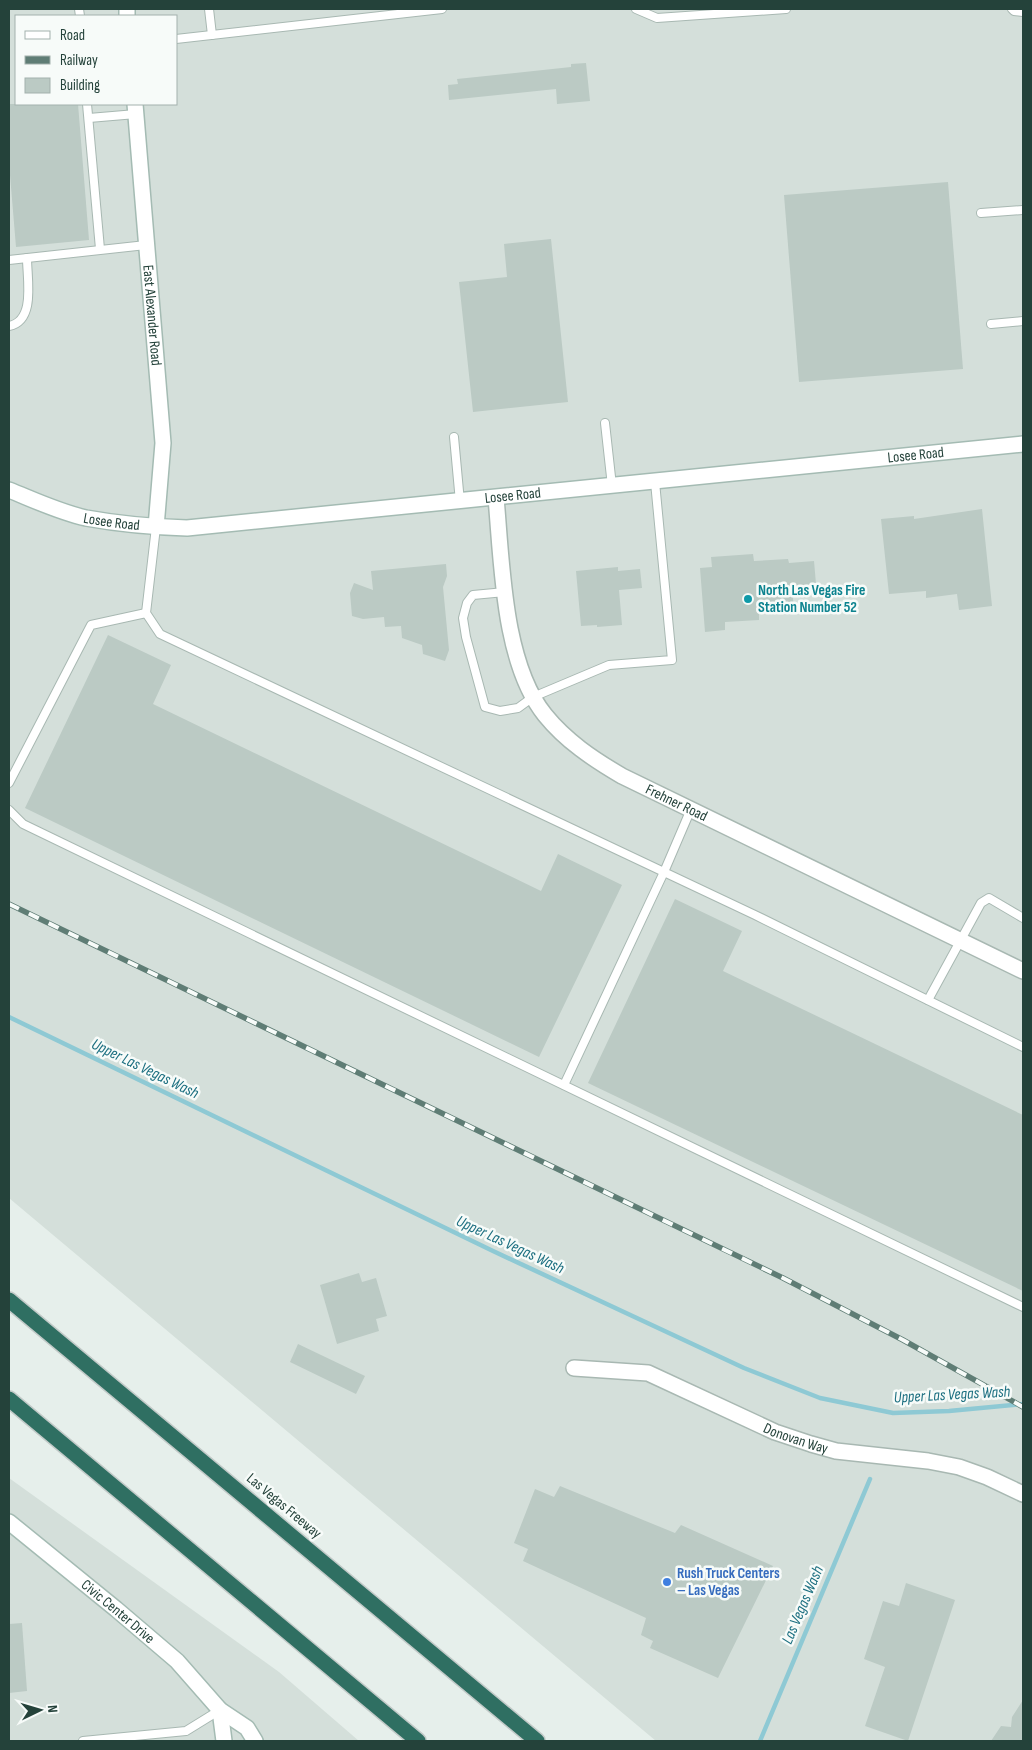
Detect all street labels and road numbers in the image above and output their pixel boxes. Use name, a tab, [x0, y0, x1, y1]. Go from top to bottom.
street label: East Alexander Road	[139, 264, 166, 366]
street label: Losee Road	[887, 443, 945, 467]
street label: Losee Road	[484, 483, 542, 508]
street label: Losee Road	[82, 508, 141, 535]
street label: Frehner Road	[643, 780, 711, 826]
street label: Donovan Way	[760, 1418, 831, 1458]
street label: Las Vegas Freeway	[243, 1469, 326, 1543]
street label: Civic Center Drive	[77, 1575, 159, 1648]

